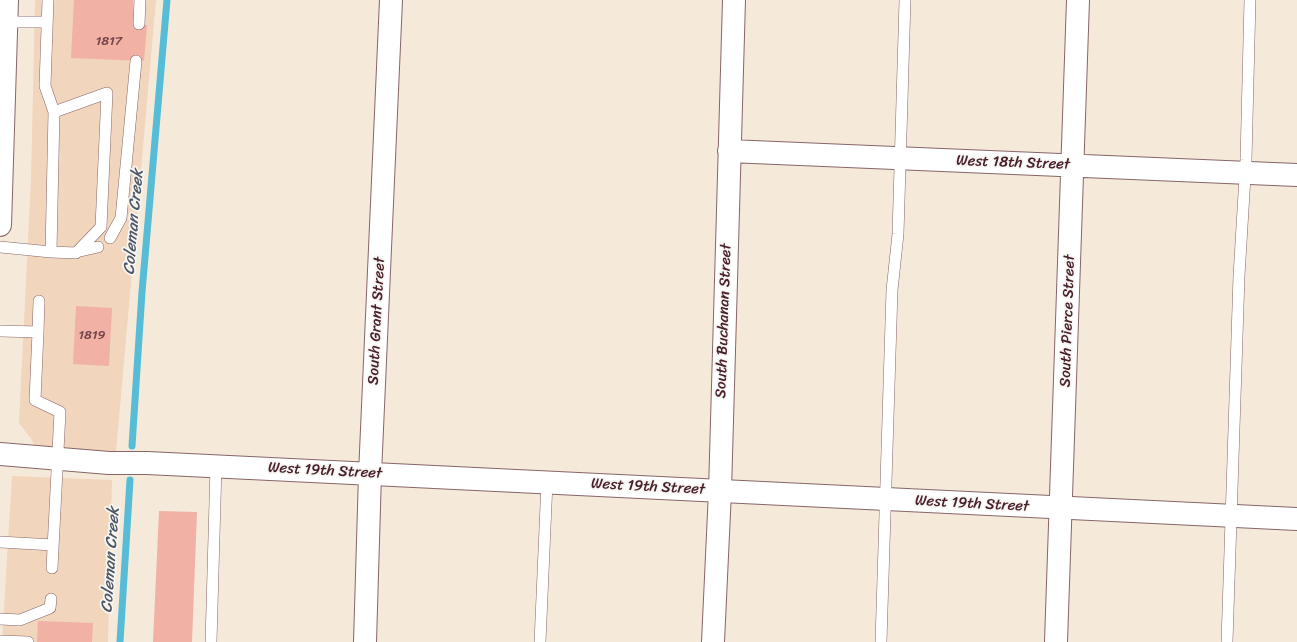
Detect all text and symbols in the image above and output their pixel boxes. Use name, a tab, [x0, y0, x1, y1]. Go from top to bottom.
house number: 1817	[96, 34, 122, 50]
street label: West 18th Street	[956, 152, 1070, 174]
water label: Coleman Creek	[120, 169, 148, 275]
street label: South Buchanan Street	[712, 243, 736, 399]
street label: South Pierce Street	[1057, 254, 1079, 388]
street label: South Grant Street	[365, 257, 389, 385]
house number: 1819	[79, 328, 105, 344]
street label: West 19th Street	[268, 459, 382, 483]
street label: West 19th Street	[591, 475, 705, 499]
street label: West 19th Street	[915, 492, 1029, 516]
water label: Coleman Creek	[98, 507, 124, 613]

